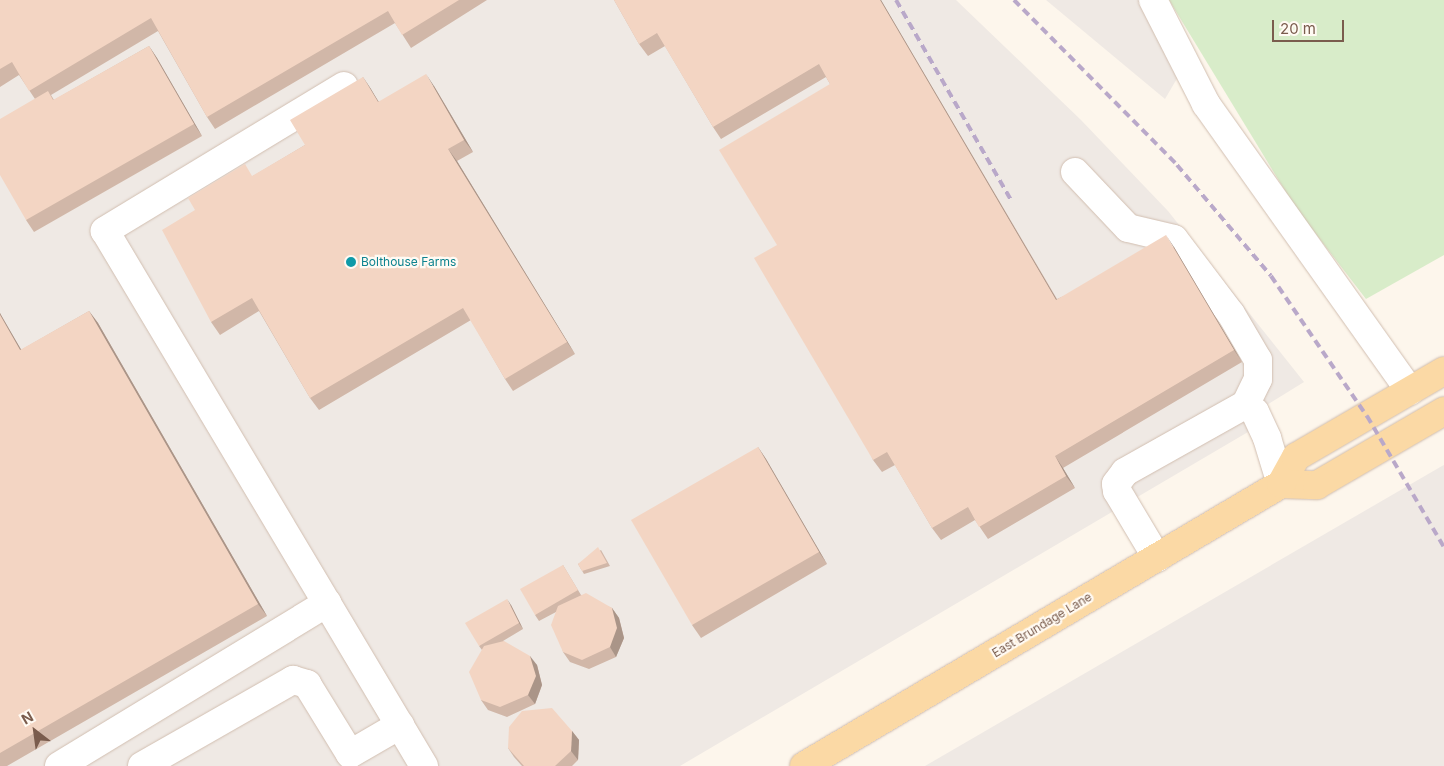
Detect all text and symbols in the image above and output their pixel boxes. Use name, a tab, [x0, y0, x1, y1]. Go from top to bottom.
scale bar	[1274, 10, 1346, 42]
text: 20 m	[1280, 19, 1316, 38]
place label: Bolthouse Farms	[361, 255, 456, 269]
marker: Bolthouse Farms	[345, 256, 357, 268]
street label: East Brundage Lane	[990, 590, 1094, 660]
north arrow	[10, 706, 60, 756]
text: N	[18, 708, 36, 728]

